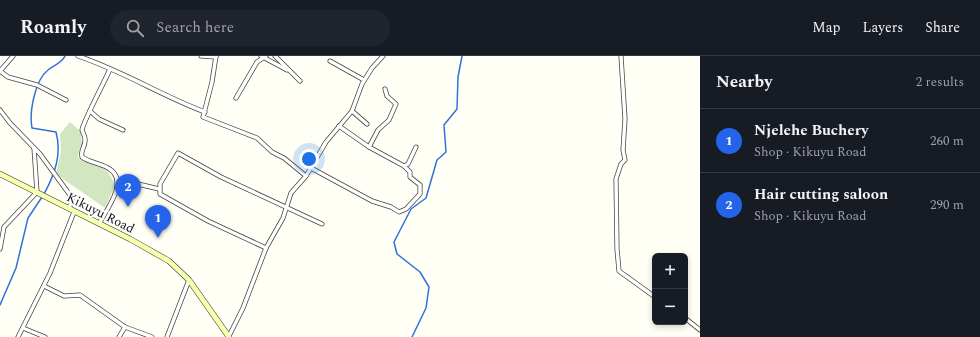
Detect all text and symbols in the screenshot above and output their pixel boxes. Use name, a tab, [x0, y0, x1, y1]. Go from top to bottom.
search box	[110, 10, 390, 46]
text: Roamly	[20, 13, 86, 42]
text: Search here	[156, 16, 234, 39]
icon: search	[124, 17, 146, 39]
text: Map	[812, 17, 841, 38]
text: Layers	[863, 17, 903, 38]
text: Share	[925, 17, 960, 38]
text: Nearby	[716, 69, 772, 95]
text: 2 results	[916, 72, 964, 92]
text: Njelehe Buchery	[754, 119, 868, 142]
text: 1	[725, 131, 733, 151]
text: 260 m	[930, 131, 964, 151]
text: Shop · Kikuyu Road	[754, 142, 866, 162]
your location	[299, 149, 319, 169]
pin: 2	[115, 174, 141, 207]
text: Hair cutting saloon	[754, 183, 888, 206]
street label: Kikuyu Road	[63, 187, 138, 239]
text: 2	[725, 195, 733, 215]
text: 290 m	[930, 195, 964, 215]
pin: 1	[145, 205, 171, 238]
text: Shop · Kikuyu Road	[754, 206, 866, 226]
map controls	[652, 253, 688, 325]
button: +	[652, 253, 688, 289]
button: −	[652, 289, 688, 325]

